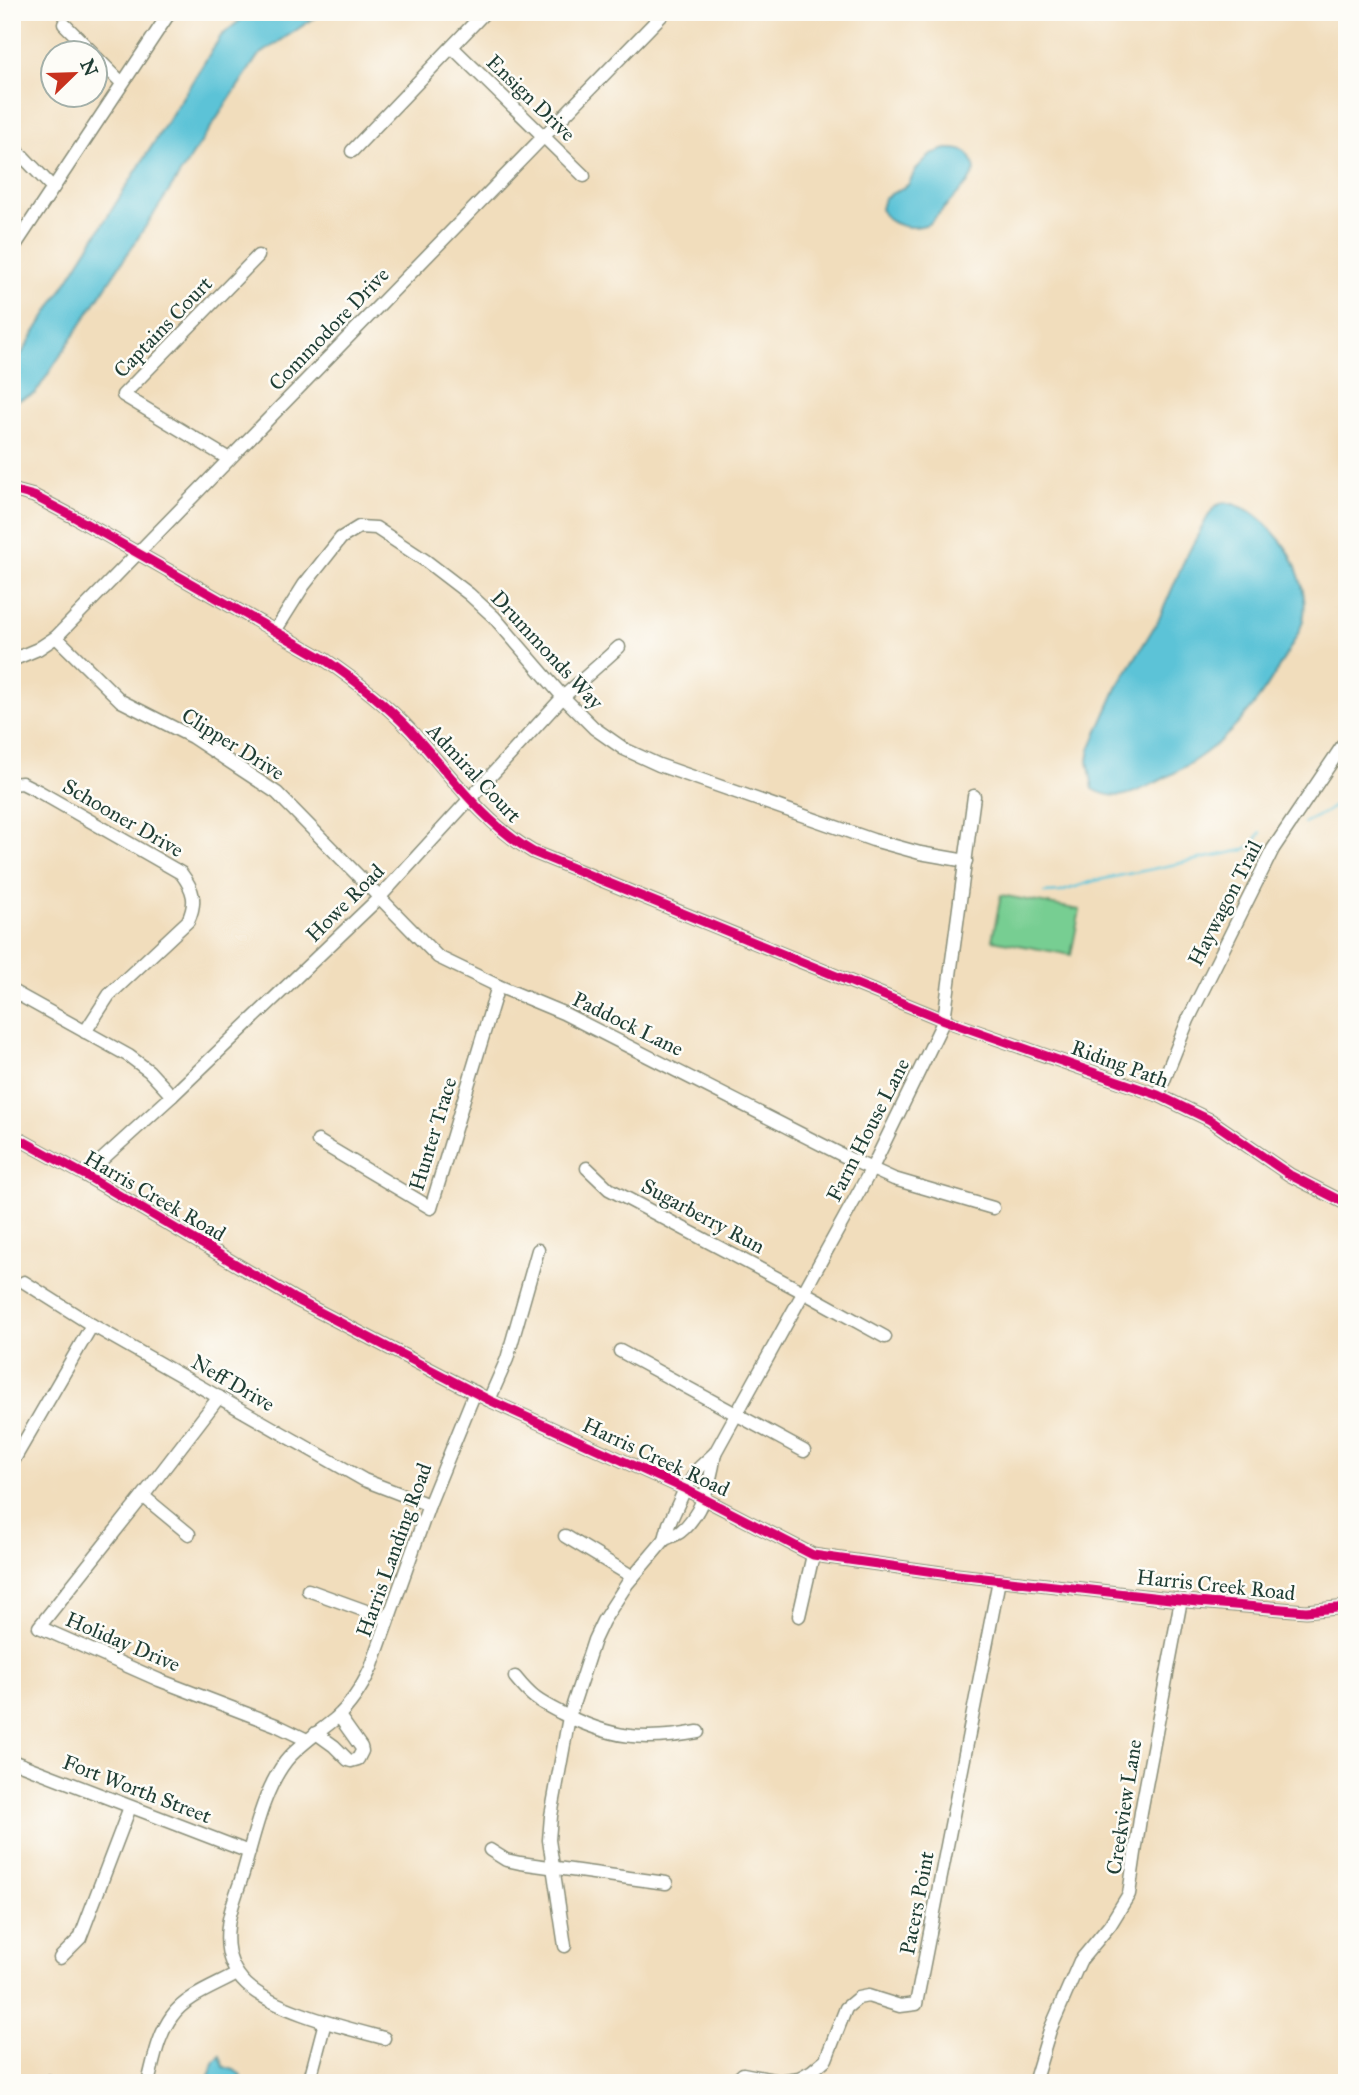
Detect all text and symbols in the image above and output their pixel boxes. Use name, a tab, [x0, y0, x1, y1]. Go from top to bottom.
north arrow	[38, 38, 108, 108]
street label: Ensign Drive	[481, 49, 581, 147]
text: N	[75, 56, 103, 79]
street label: Commodore Drive	[263, 262, 395, 396]
street label: Captains Court	[108, 270, 218, 383]
street label: Drummonds Way	[485, 585, 610, 716]
street label: Clipper Drive	[177, 702, 289, 786]
street label: Admiral Court	[421, 717, 527, 829]
street label: Schooner Drive	[58, 773, 188, 863]
street label: Haywagon Trail	[1182, 835, 1268, 970]
street label: Howe Road	[300, 858, 390, 948]
street label: Paddock Lane	[568, 986, 688, 1062]
street label: Riding Path	[1068, 1034, 1173, 1094]
street label: Farm House Lane	[821, 1054, 915, 1206]
street label: Hunter Trace	[403, 1074, 463, 1194]
street label: Harris Creek Road	[80, 1145, 231, 1247]
street label: Sugarberry Run	[637, 1173, 769, 1259]
street label: Neff Drive	[187, 1349, 279, 1417]
street label: Harris Creek Road	[578, 1412, 734, 1503]
street label: Harris Landing Road	[350, 1459, 438, 1641]
street label: Harris Creek Road	[1135, 1564, 1297, 1606]
street label: Holiday Drive	[62, 1606, 184, 1678]
street label: Creekview Lane	[1100, 1737, 1148, 1876]
street label: Fort Worth Street	[59, 1749, 216, 1829]
street label: Pacers Point	[894, 1848, 940, 1957]

